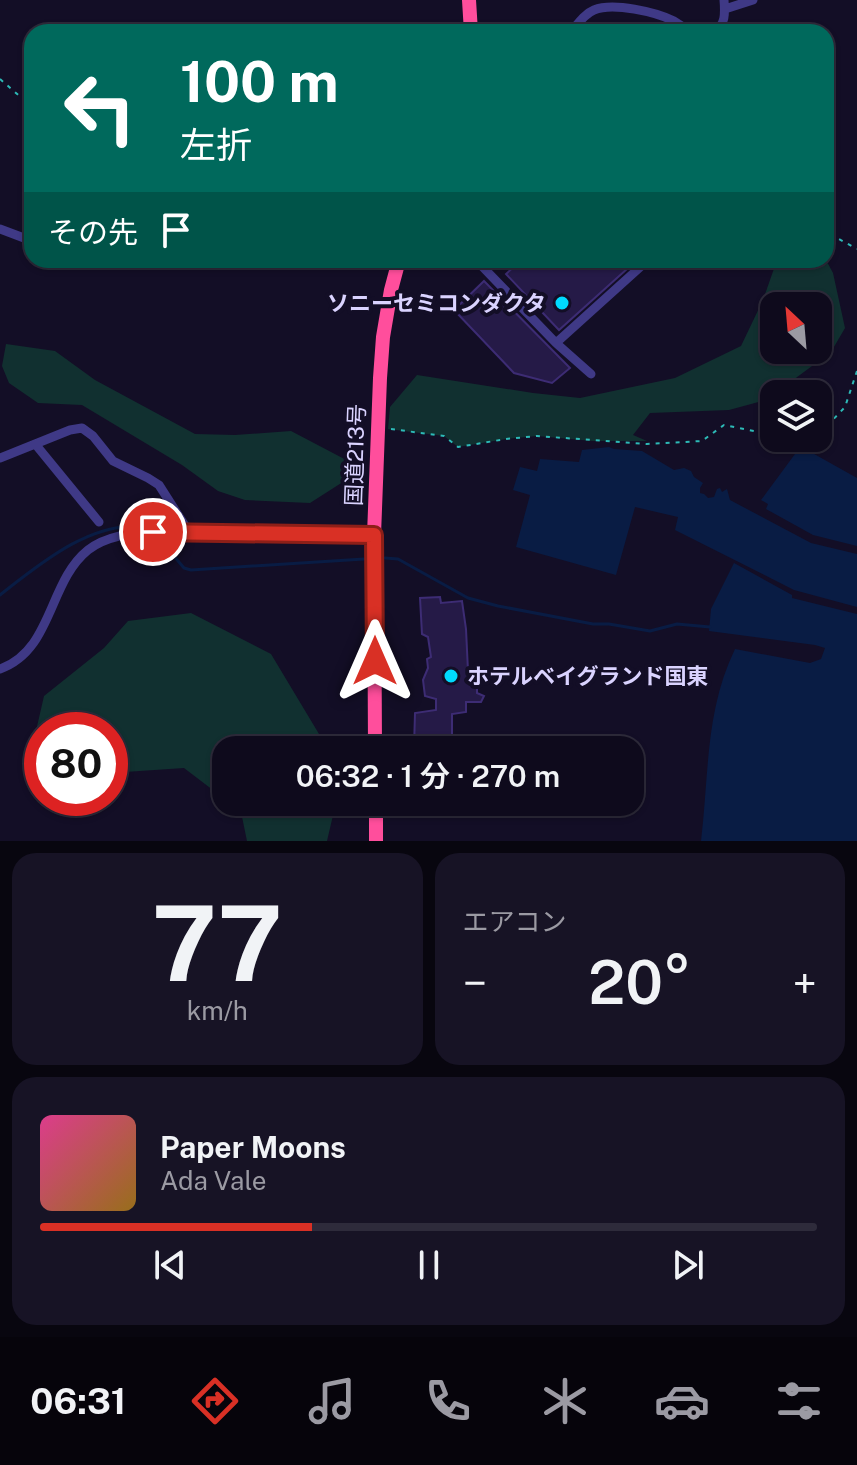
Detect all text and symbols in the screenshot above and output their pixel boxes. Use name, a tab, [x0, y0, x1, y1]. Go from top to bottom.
text: 100 m	[180, 49, 339, 115]
icon: left	[48, 56, 152, 160]
text: 左折	[180, 124, 252, 166]
icon: arrive	[154, 208, 198, 252]
text: その先	[48, 214, 138, 250]
place label: ソニーセミコンダクタ	[327, 290, 546, 316]
north arrow	[760, 292, 832, 364]
map controls	[760, 292, 832, 452]
marker: ソニーセミコンダクタ	[553, 294, 571, 312]
button: layers	[760, 380, 832, 452]
street label: 国道213号	[340, 404, 370, 506]
pin	[119, 498, 187, 566]
icon: arrive	[131, 510, 175, 554]
position arrow	[333, 619, 417, 703]
place label: ホテルベイグランド国東	[467, 663, 709, 689]
marker: ホテルベイグランド国東	[442, 667, 460, 685]
speed limit sign: 80	[24, 712, 128, 816]
text: 06:32 · 1 分 · 270 m	[296, 758, 560, 794]
text: 77	[152, 882, 283, 1004]
text: エアコン	[463, 906, 567, 937]
text: 20°	[588, 947, 691, 1018]
text: −	[463, 957, 487, 1009]
text: +	[793, 957, 817, 1009]
text: km/h	[187, 995, 248, 1026]
text: Paper Moons	[160, 1129, 346, 1165]
text: Ada Vale	[160, 1165, 266, 1196]
icon: previous	[148, 1243, 192, 1287]
icon: pause	[407, 1243, 451, 1287]
icon: next	[666, 1243, 710, 1287]
icon: directions	[187, 1373, 243, 1429]
icon: music	[304, 1373, 360, 1429]
icon: phone	[420, 1373, 476, 1429]
icon: climate	[537, 1373, 593, 1429]
icon: car	[654, 1373, 710, 1429]
icon: filters	[771, 1373, 827, 1429]
text: 06:31	[30, 1380, 126, 1422]

